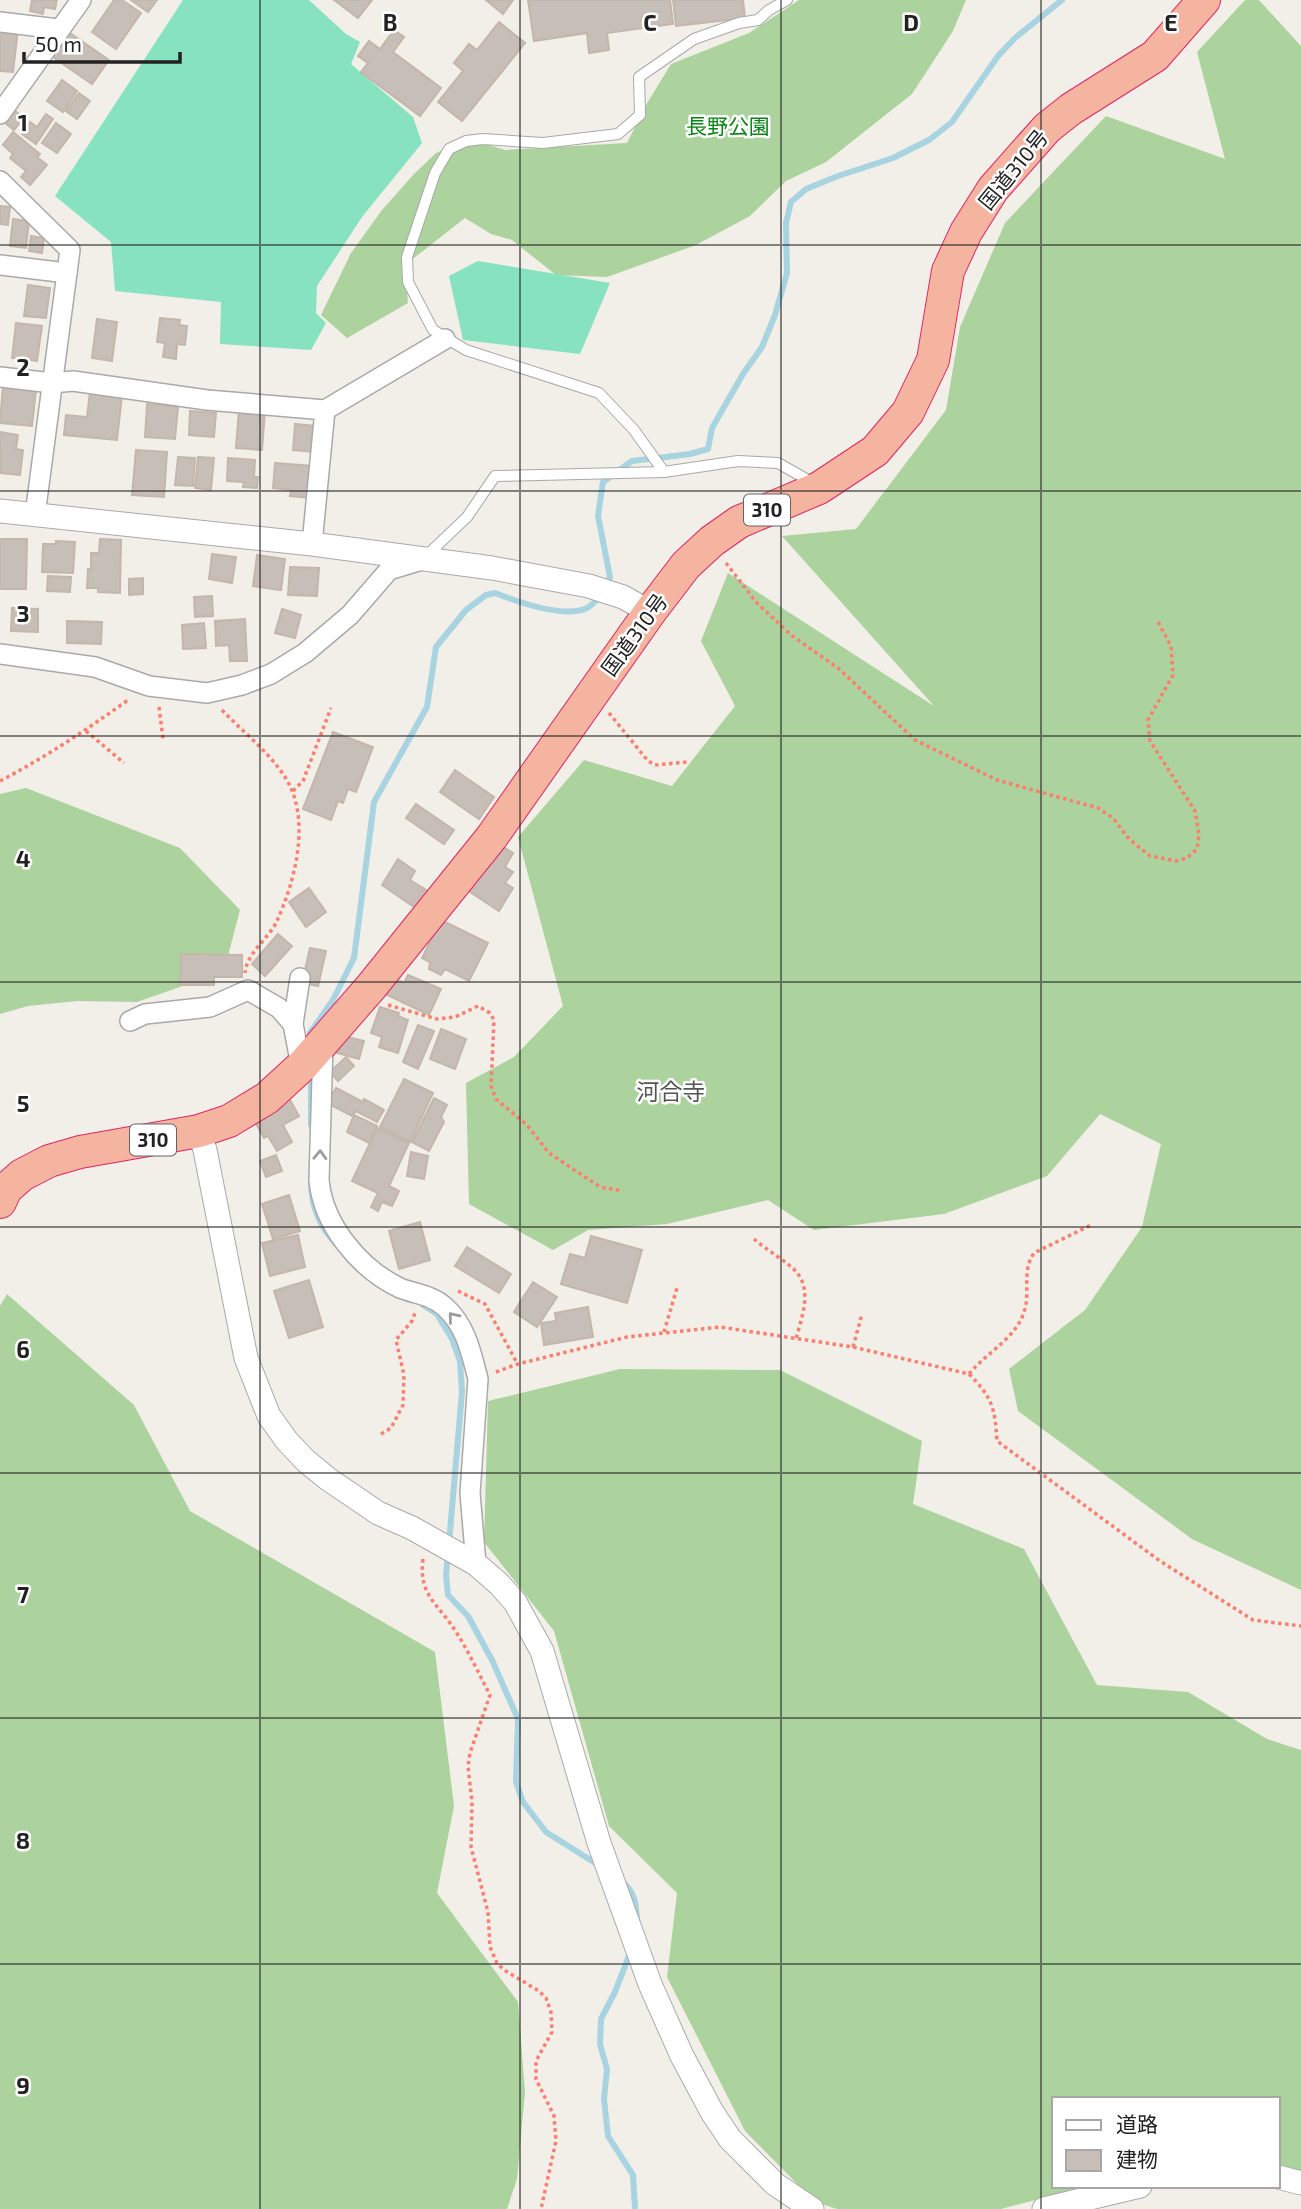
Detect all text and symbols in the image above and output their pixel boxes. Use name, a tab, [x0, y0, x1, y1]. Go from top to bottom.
text: B	[383, 8, 397, 36]
text: C	[643, 8, 657, 36]
text: D	[903, 8, 919, 36]
text: E	[1164, 8, 1178, 36]
scale bar	[24, 21, 180, 65]
text: 50 m	[35, 31, 82, 56]
text: 1	[18, 108, 28, 136]
park label: 長野公園	[686, 113, 770, 138]
street label: 国道310号	[973, 124, 1053, 214]
text: 2	[16, 353, 30, 381]
road number: 310	[744, 495, 790, 526]
street label: 国道310号	[596, 588, 672, 680]
text: 3	[16, 599, 30, 627]
text: 4	[16, 844, 30, 872]
district label: 河合寺	[637, 1077, 706, 1105]
text: 5	[17, 1089, 29, 1117]
road number: 310	[130, 1124, 176, 1156]
one-way arrow	[313, 1150, 328, 1161]
one-way arrow	[448, 1312, 461, 1324]
text: 6	[16, 1335, 30, 1363]
text: 7	[17, 1580, 29, 1608]
text: 8	[16, 1826, 30, 1854]
text: 9	[16, 2071, 30, 2099]
legend	[1052, 2097, 1280, 2188]
text: 道路	[1116, 2111, 1158, 2136]
text: 建物	[1116, 2146, 1158, 2171]

